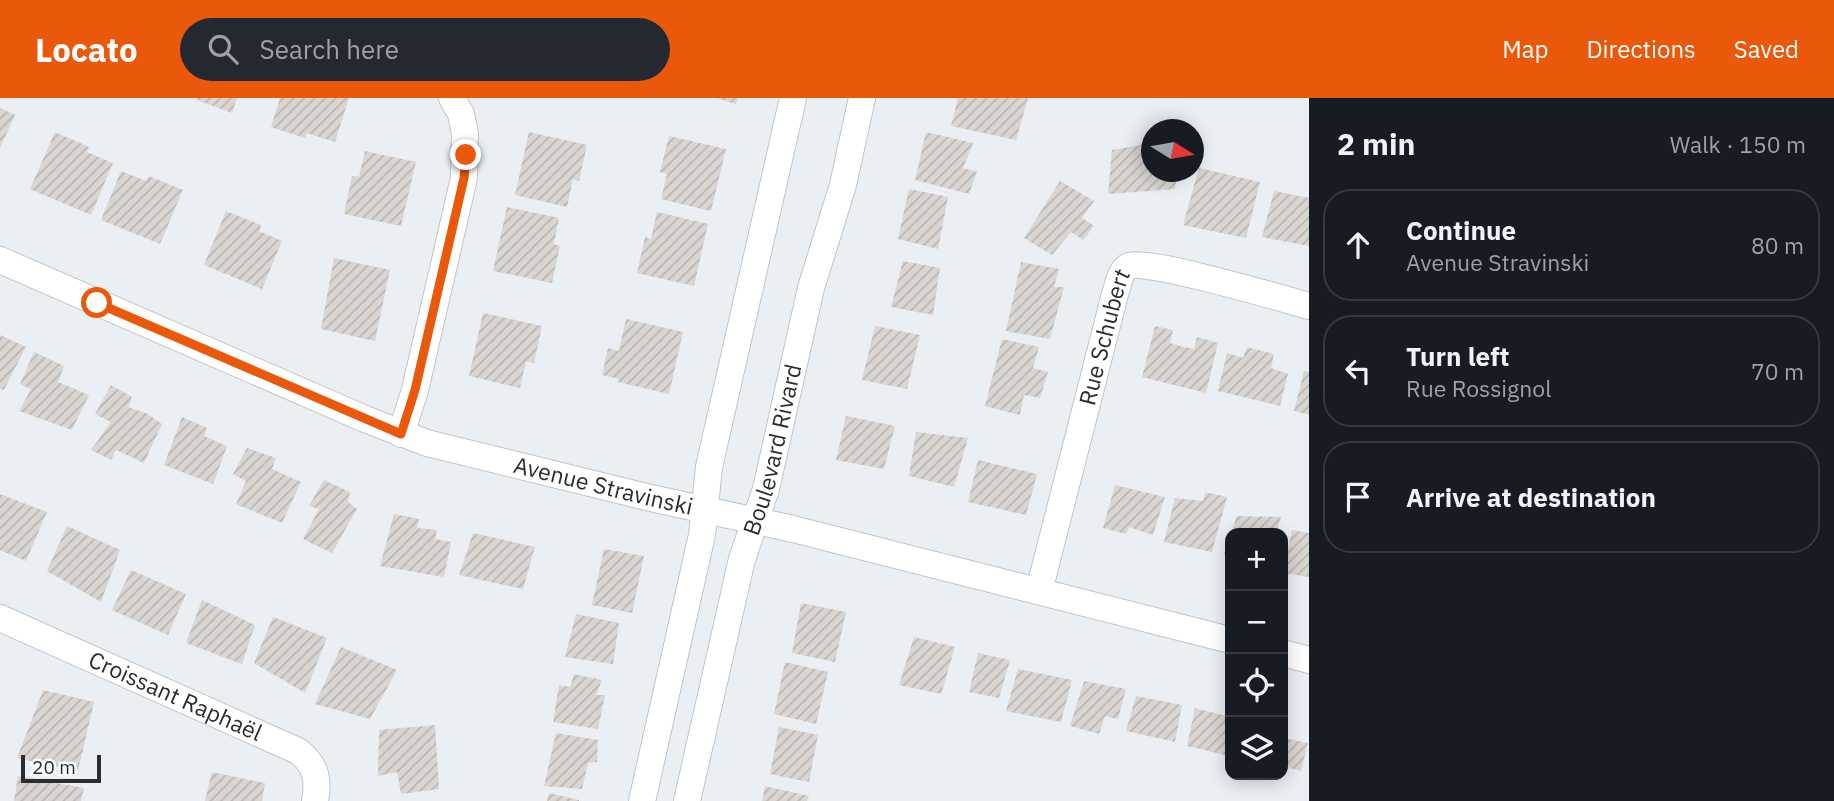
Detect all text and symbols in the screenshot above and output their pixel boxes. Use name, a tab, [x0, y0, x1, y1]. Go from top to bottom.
search box	[180, 18, 670, 81]
text: Locato	[35, 28, 138, 71]
icon: search	[204, 30, 242, 68]
text: Search here	[260, 32, 399, 66]
text: Map	[1502, 33, 1548, 65]
text: Directions	[1586, 33, 1696, 65]
text: Saved	[1734, 33, 1799, 65]
north arrow	[1141, 119, 1204, 182]
text: 2 min	[1337, 124, 1415, 163]
text: Walk · 150 m	[1670, 129, 1806, 159]
route end	[450, 139, 481, 170]
text: Continue	[1406, 213, 1516, 247]
icon: ahead	[1339, 226, 1377, 264]
text: 80 m	[1751, 230, 1804, 260]
text: Avenue Stravinski	[1406, 247, 1589, 277]
street label: Rue Schubert	[1071, 263, 1136, 408]
route start	[81, 287, 112, 318]
text: Turn left	[1406, 339, 1509, 373]
icon: left	[1339, 352, 1377, 390]
text: 70 m	[1751, 356, 1804, 386]
street label: Boulevard Rivard	[735, 361, 808, 539]
text: Rue Rossignol	[1406, 373, 1551, 403]
street label: Avenue Stravinski	[511, 449, 696, 521]
icon: arrive	[1339, 478, 1377, 516]
text: Arrive at destination	[1406, 480, 1656, 514]
map controls	[1225, 528, 1288, 780]
button: +	[1225, 528, 1288, 591]
button: −	[1225, 591, 1288, 654]
street label: Croissant Raphaël	[84, 644, 267, 747]
button: locate	[1225, 654, 1288, 717]
button: layers	[1225, 717, 1288, 780]
scale bar	[21, 752, 102, 784]
text: 20 m	[32, 755, 76, 779]

